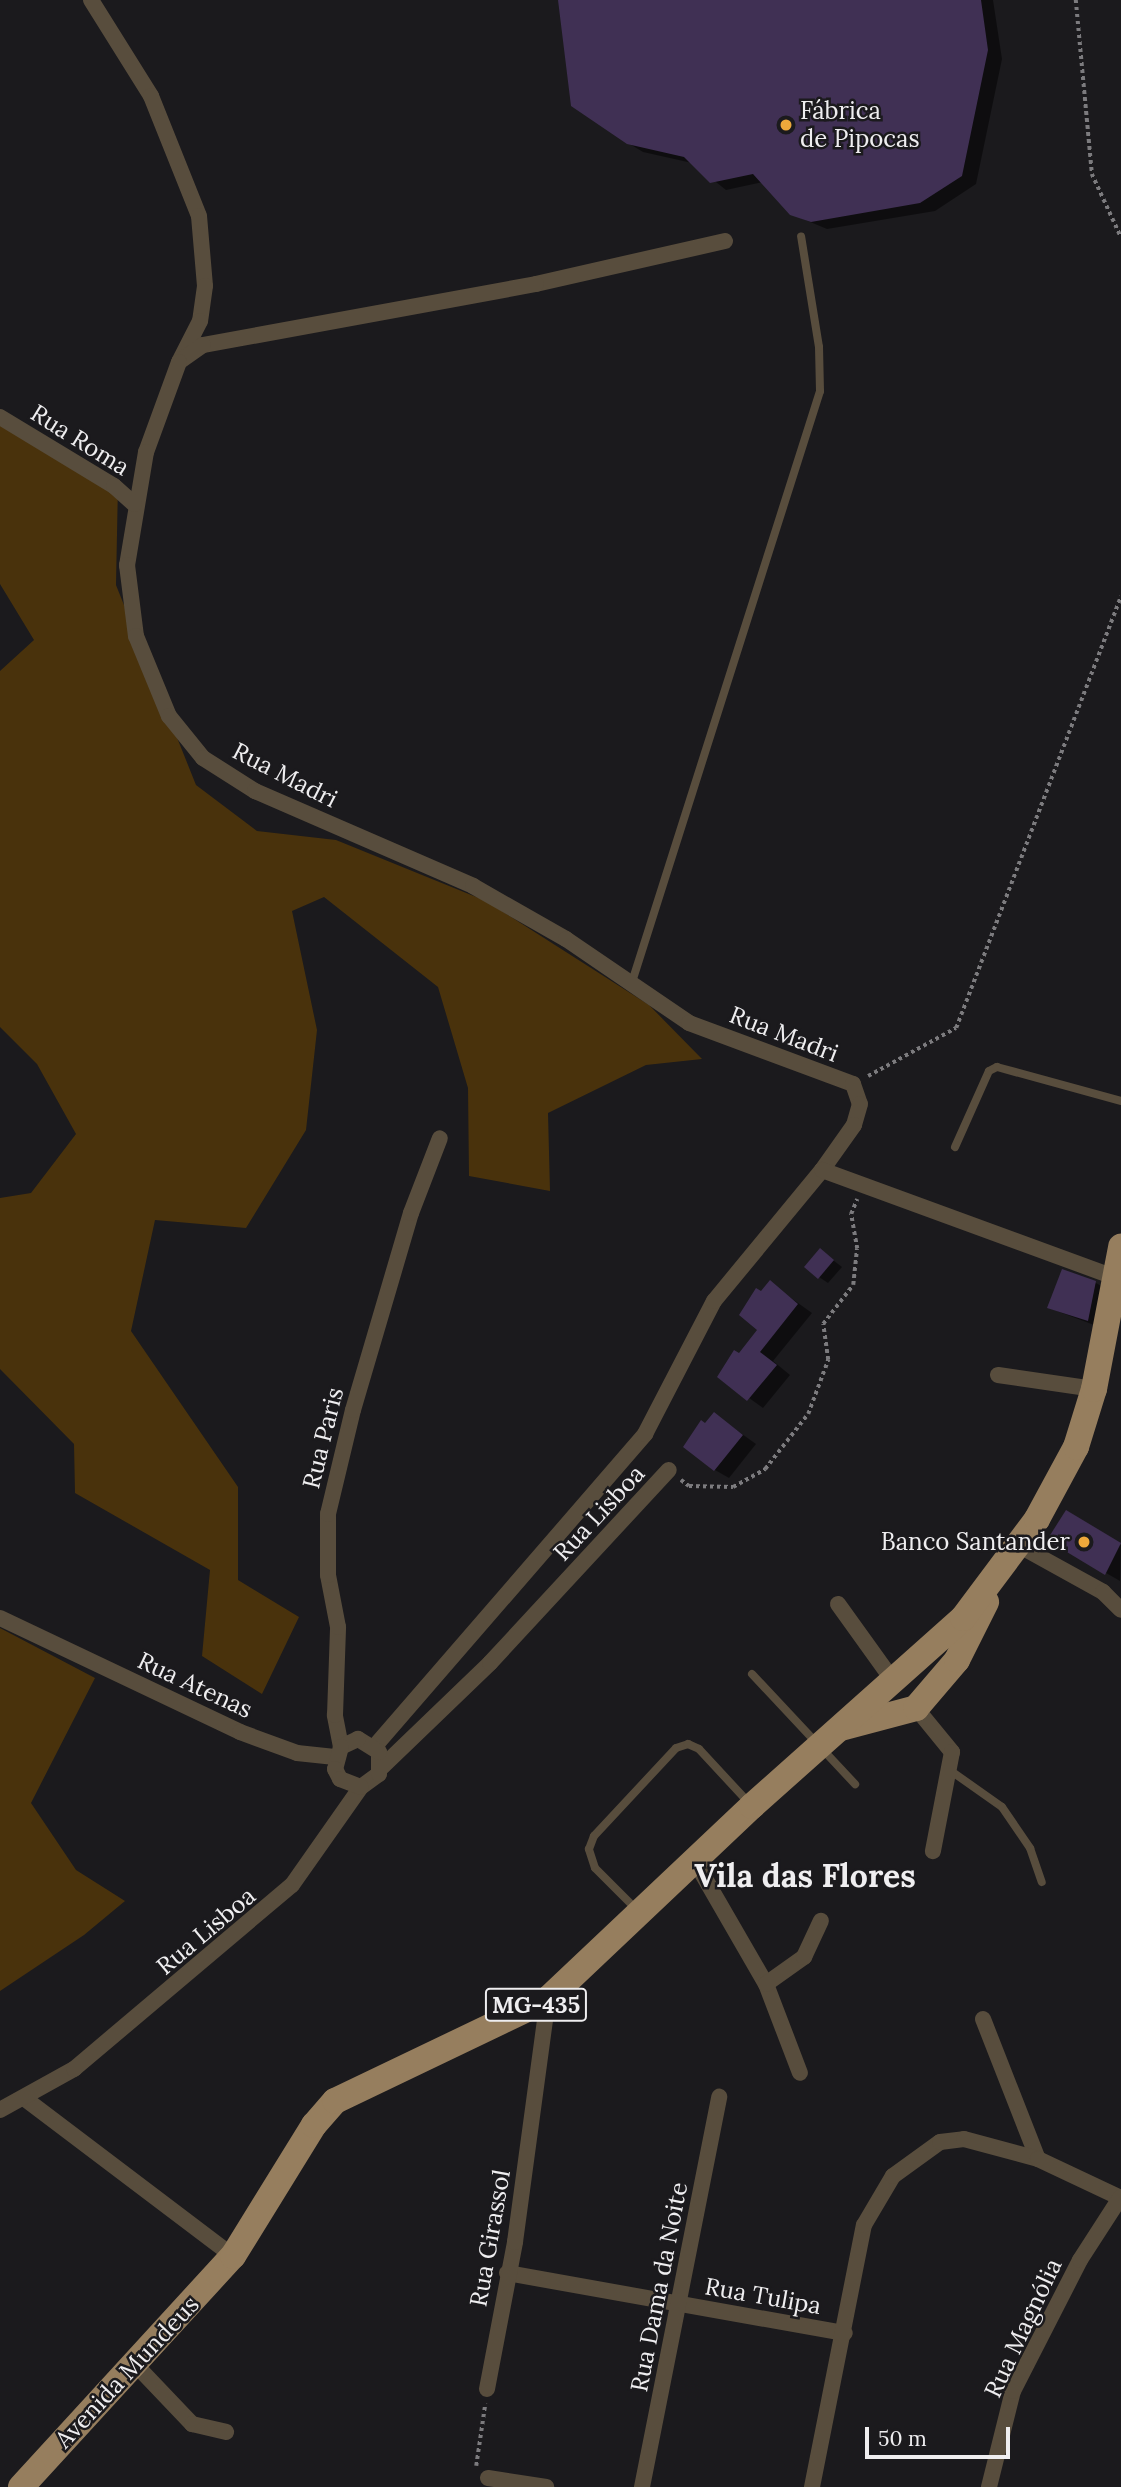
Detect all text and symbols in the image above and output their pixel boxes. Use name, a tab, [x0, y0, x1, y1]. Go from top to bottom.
place label: Fábrica de Pipocas	[800, 97, 920, 153]
marker: Fábrica de Pipocas	[778, 117, 794, 133]
street label: Rua Roma	[25, 398, 135, 482]
street label: Rua Madri	[228, 736, 342, 814]
street label: Rua Madri	[726, 1000, 842, 1068]
street label: Rua Paris	[297, 1384, 349, 1492]
street label: Rua Lisboa	[547, 1459, 651, 1567]
place label: Banco Santander	[881, 1528, 1070, 1556]
marker: Banco Santander	[1076, 1534, 1092, 1550]
street label: Rua Atenas	[133, 1646, 257, 1724]
district label: Vila das Flores	[694, 1857, 916, 1895]
street label: Rua Lisboa	[151, 1881, 261, 1981]
road number: MG-435	[484, 1986, 588, 2024]
street label: Rua Girassol	[464, 2167, 516, 2309]
street label: Rua Dama da Noite	[625, 2180, 693, 2394]
street label: Rua Magnólia	[978, 2254, 1068, 2402]
street label: Rua Tulipa	[703, 2272, 823, 2320]
street label: Avenida Mundeus	[49, 2290, 205, 2454]
scale bar	[869, 2414, 1014, 2458]
text: 50 m	[878, 2425, 927, 2452]

